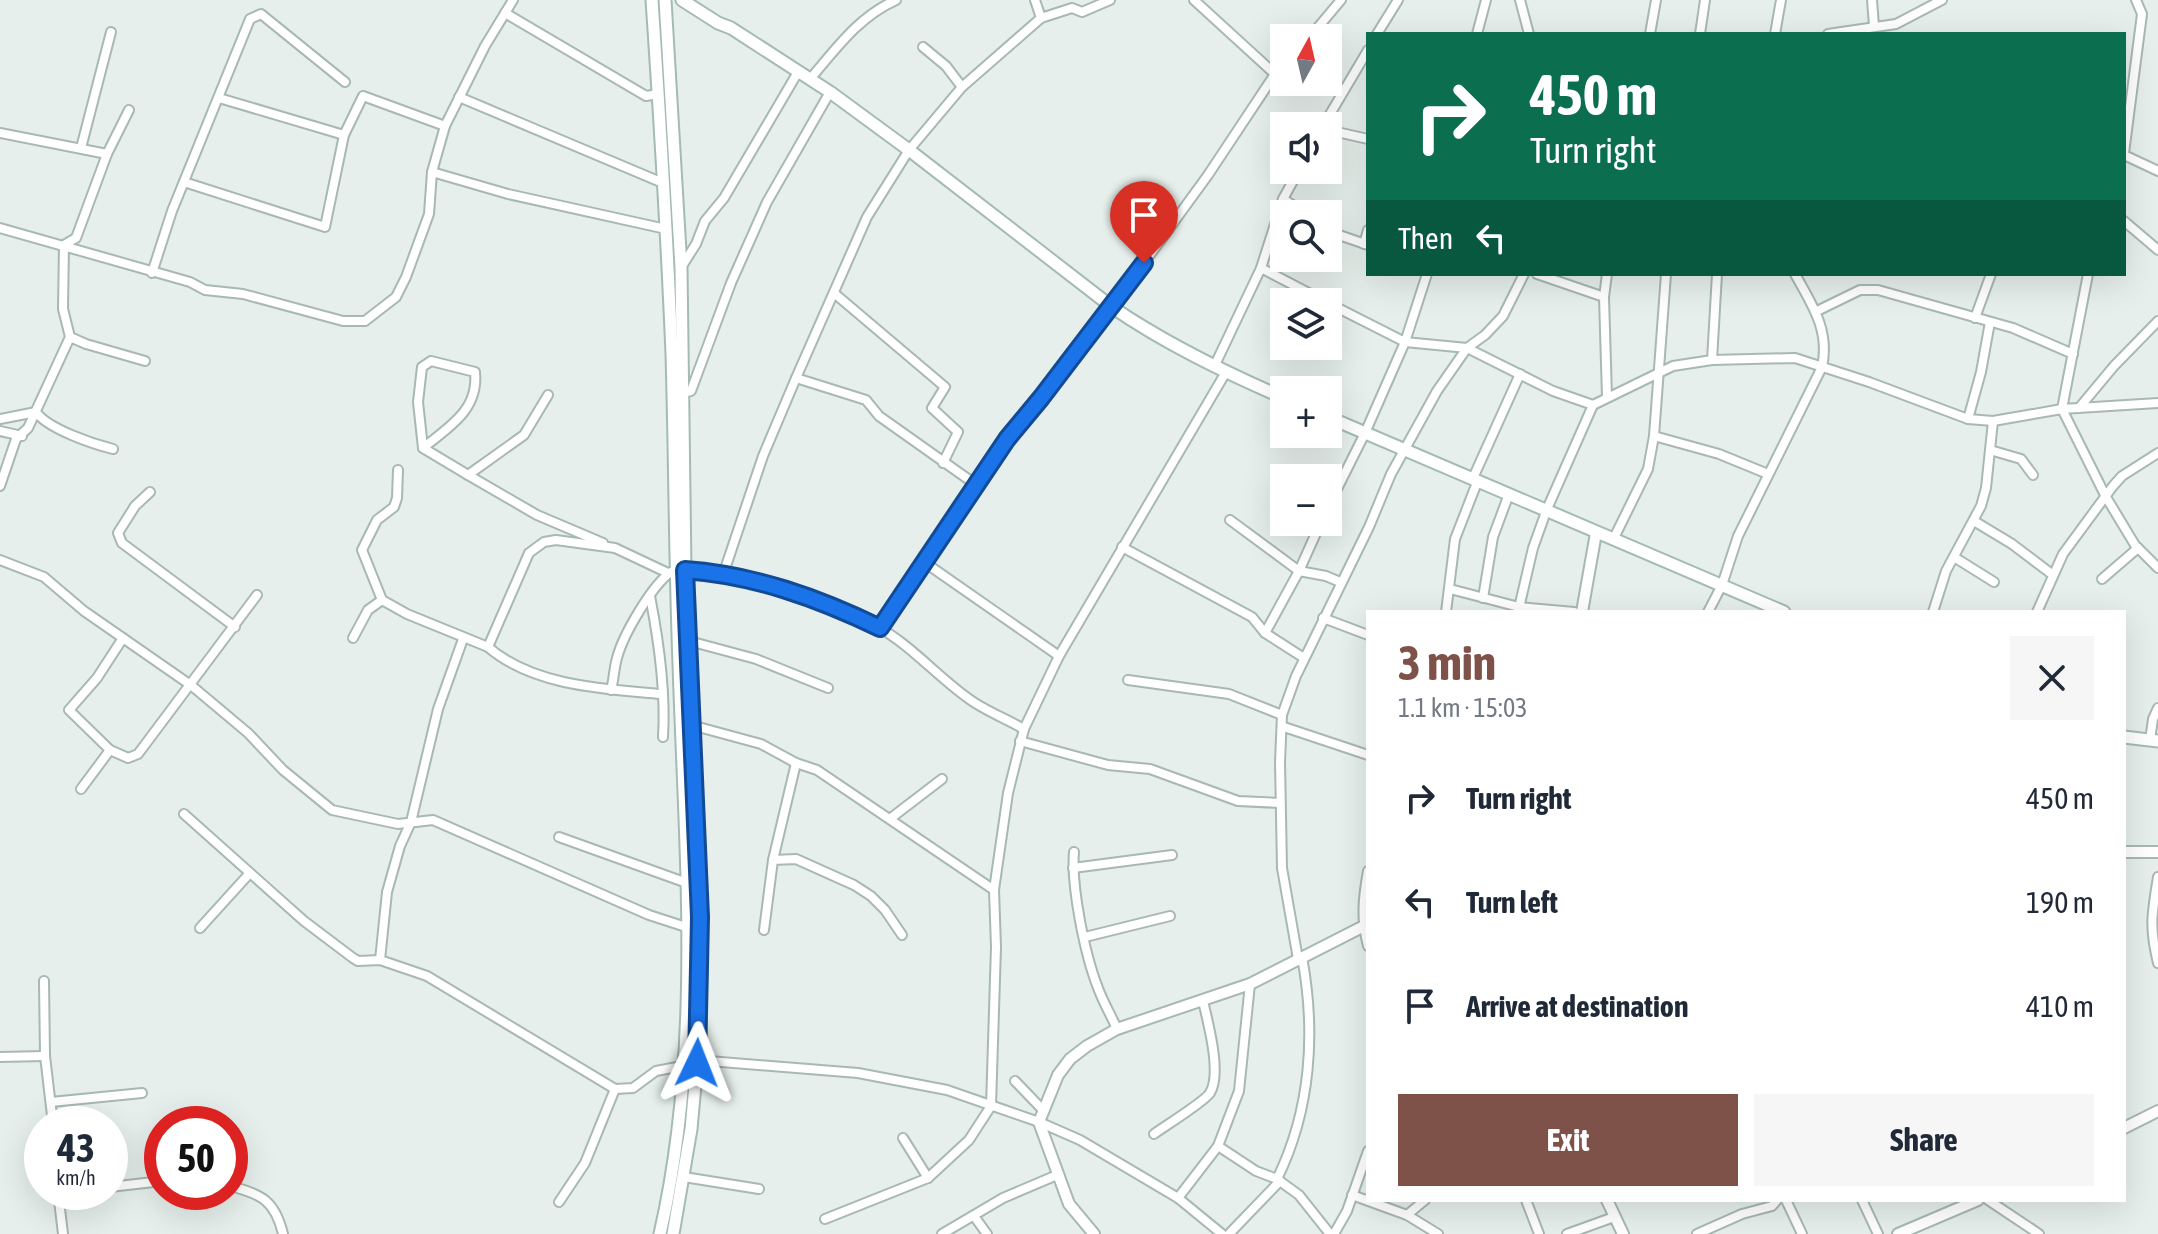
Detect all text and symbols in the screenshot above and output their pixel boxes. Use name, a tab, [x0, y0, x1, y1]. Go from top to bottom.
north arrow	[1270, 24, 1342, 96]
map controls	[1270, 24, 1342, 536]
text: 450 m	[1530, 63, 1657, 127]
icon: right	[1398, 64, 1502, 168]
button: sound	[1270, 112, 1342, 184]
text: Turn right	[1530, 129, 1657, 171]
pin	[1110, 181, 1178, 263]
icon: arrive	[1122, 193, 1166, 237]
button: search	[1270, 200, 1342, 272]
icon: left	[1469, 216, 1513, 260]
text: Then	[1398, 221, 1453, 255]
button: layers	[1270, 288, 1342, 360]
button: +	[1270, 376, 1342, 448]
button: −	[1270, 464, 1342, 536]
text: 3 min	[1398, 635, 1496, 690]
button: close	[2010, 636, 2094, 720]
text: 1.1 km · 15:03	[1398, 693, 1528, 723]
icon: right	[1398, 776, 1442, 820]
text: Turn right	[1466, 781, 1572, 815]
text: 450 m	[2026, 781, 2094, 815]
icon: left	[1398, 880, 1442, 924]
text: Turn left	[1466, 885, 1558, 919]
text: 190 m	[2026, 885, 2094, 919]
icon: arrive	[1398, 984, 1442, 1028]
text: Arrive at destination	[1466, 989, 1688, 1023]
text: 410 m	[2026, 989, 2094, 1023]
position arrow	[655, 1021, 739, 1105]
button: Exit	[1398, 1094, 1738, 1186]
button: Share	[1754, 1094, 2094, 1186]
speed limit sign: 50	[144, 1106, 248, 1210]
text: 43	[57, 1125, 95, 1170]
text: km/h	[56, 1166, 96, 1189]

